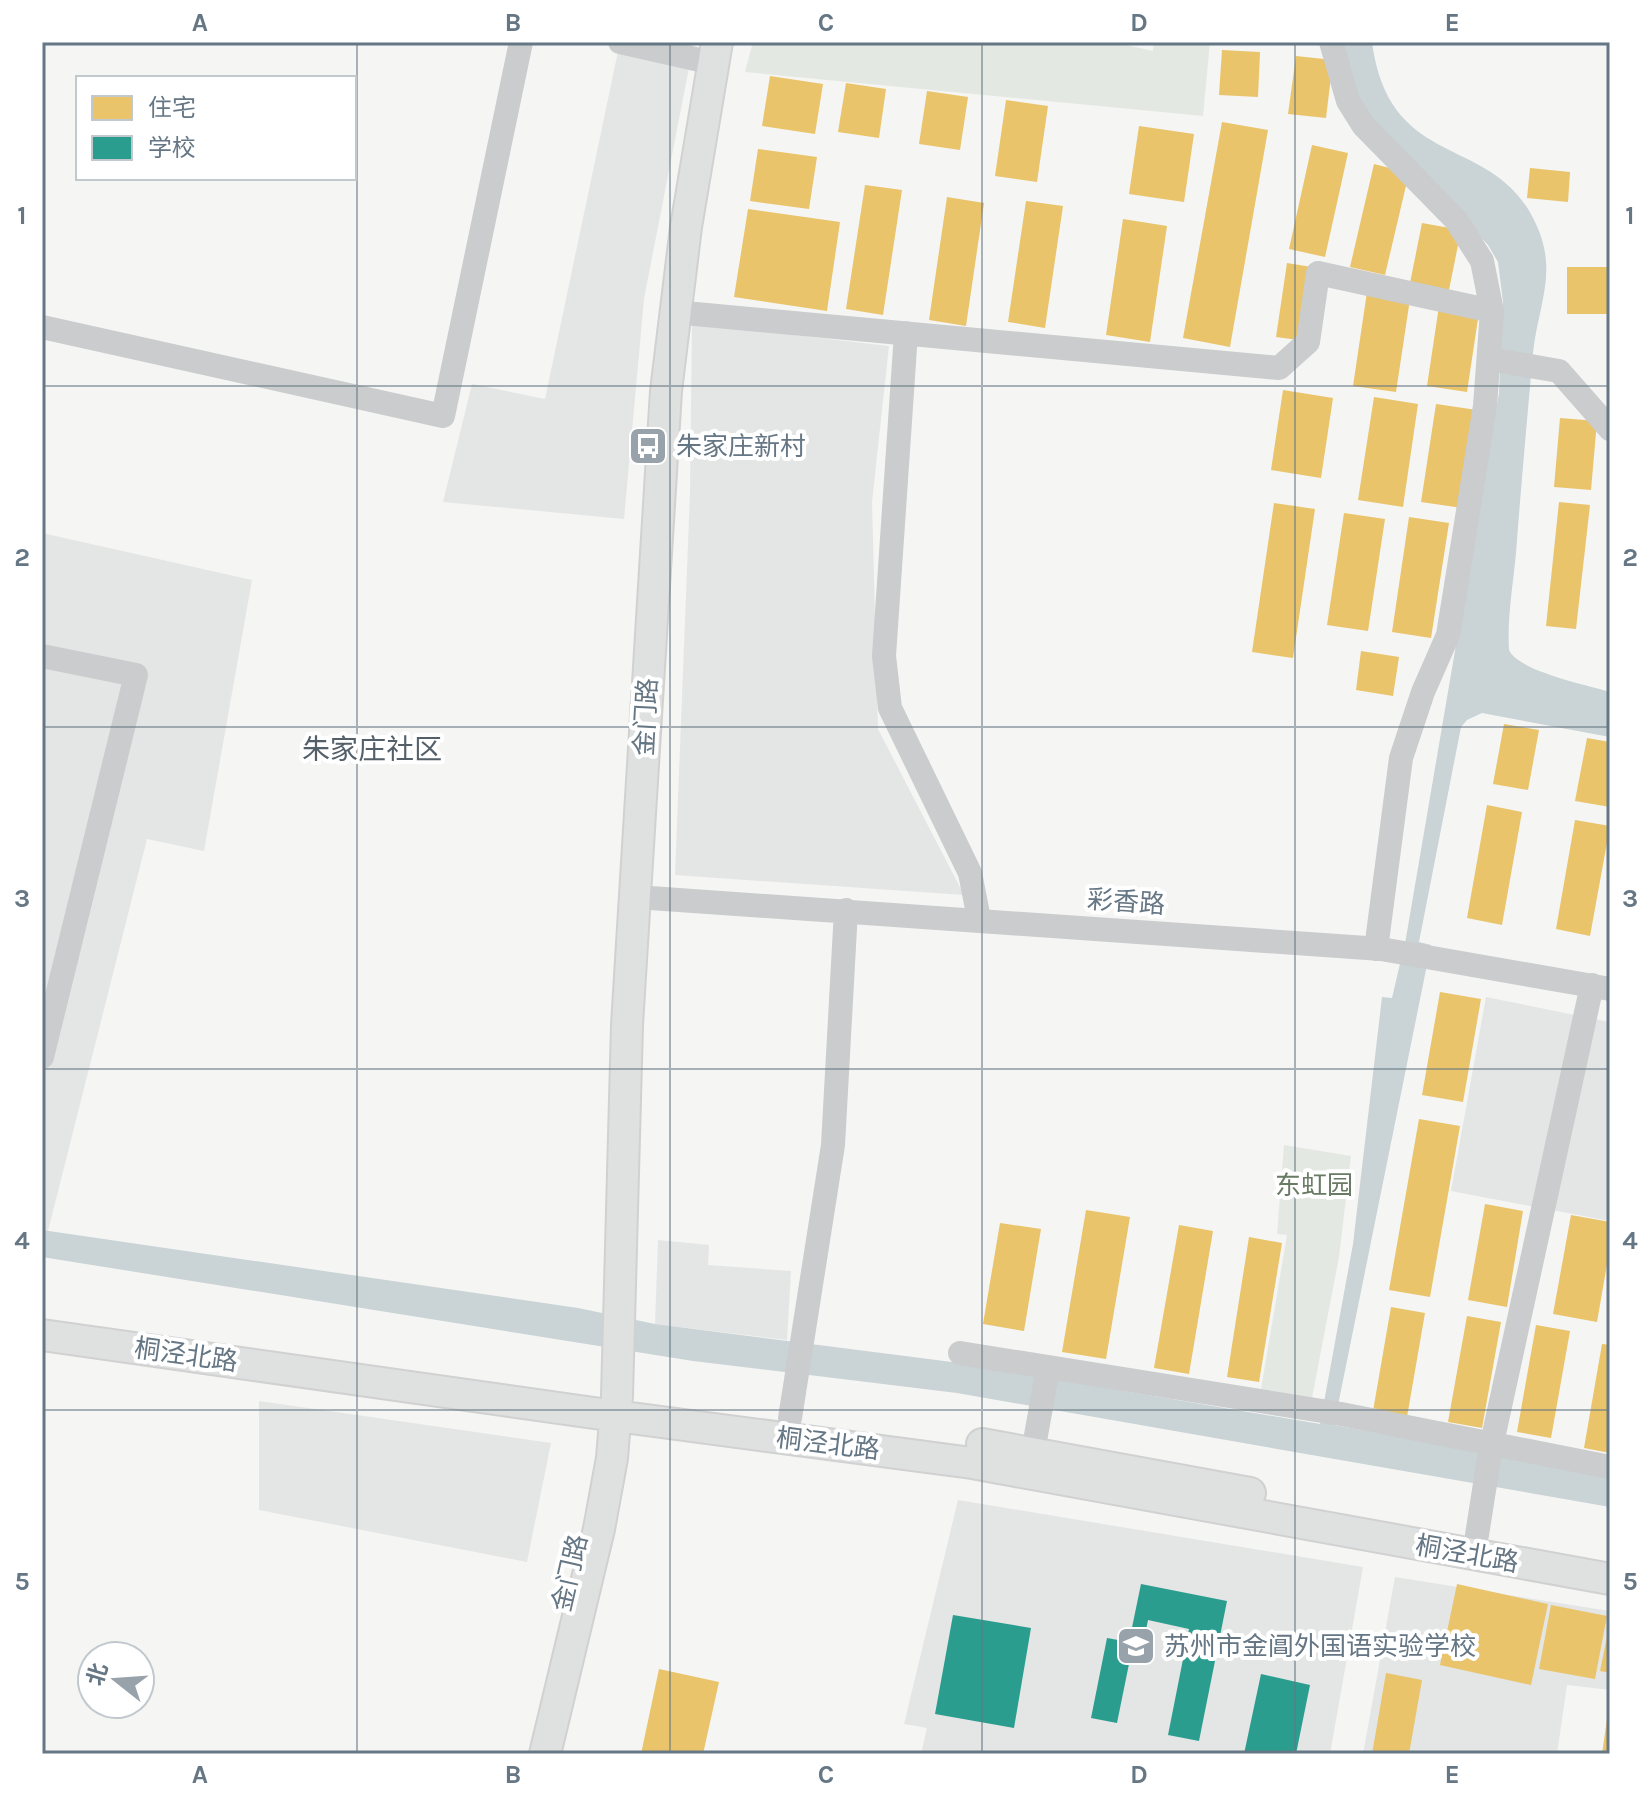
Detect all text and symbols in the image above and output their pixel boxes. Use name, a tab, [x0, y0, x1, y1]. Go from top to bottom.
text: A	[192, 7, 208, 38]
text: B	[505, 7, 521, 38]
text: C	[818, 7, 834, 38]
text: D	[1130, 7, 1148, 38]
text: E	[1444, 7, 1460, 38]
legend	[76, 76, 356, 180]
text: 住宅	[148, 94, 196, 122]
text: 学校	[148, 134, 196, 162]
text: 1	[17, 200, 27, 231]
text: 1	[1625, 200, 1635, 231]
bus stop icon: 朱家庄新村	[627, 425, 669, 467]
place label: 朱家庄新村	[676, 431, 806, 462]
text: 2	[14, 542, 30, 573]
text: 2	[1622, 542, 1638, 573]
street label: 金门路	[628, 677, 664, 757]
district label: 朱家庄社区	[302, 733, 442, 766]
text: 3	[14, 883, 30, 914]
text: 3	[1622, 883, 1638, 914]
street label: 彩香路	[1086, 884, 1166, 920]
park label: 东虹园	[1275, 1170, 1353, 1201]
text: 4	[14, 1225, 30, 1256]
text: 4	[1622, 1225, 1638, 1256]
street label: 桐泾北路	[132, 1332, 240, 1378]
street label: 桐泾北路	[774, 1422, 882, 1466]
street label: 桐泾北路	[1413, 1530, 1521, 1578]
street label: 金门路	[546, 1532, 594, 1614]
text: 5	[14, 1566, 30, 1597]
text: 5	[1622, 1566, 1638, 1597]
school or university icon: 苏州市金阊外国语实验学校	[1115, 1625, 1157, 1667]
place label: 苏州市金阊外国语实验学校	[1164, 1631, 1476, 1662]
north arrow	[76, 1640, 156, 1720]
text: 北	[82, 1660, 113, 1689]
text: A	[192, 1759, 208, 1790]
text: B	[505, 1759, 521, 1790]
text: C	[818, 1759, 834, 1790]
text: D	[1130, 1759, 1148, 1790]
text: E	[1444, 1759, 1460, 1790]

